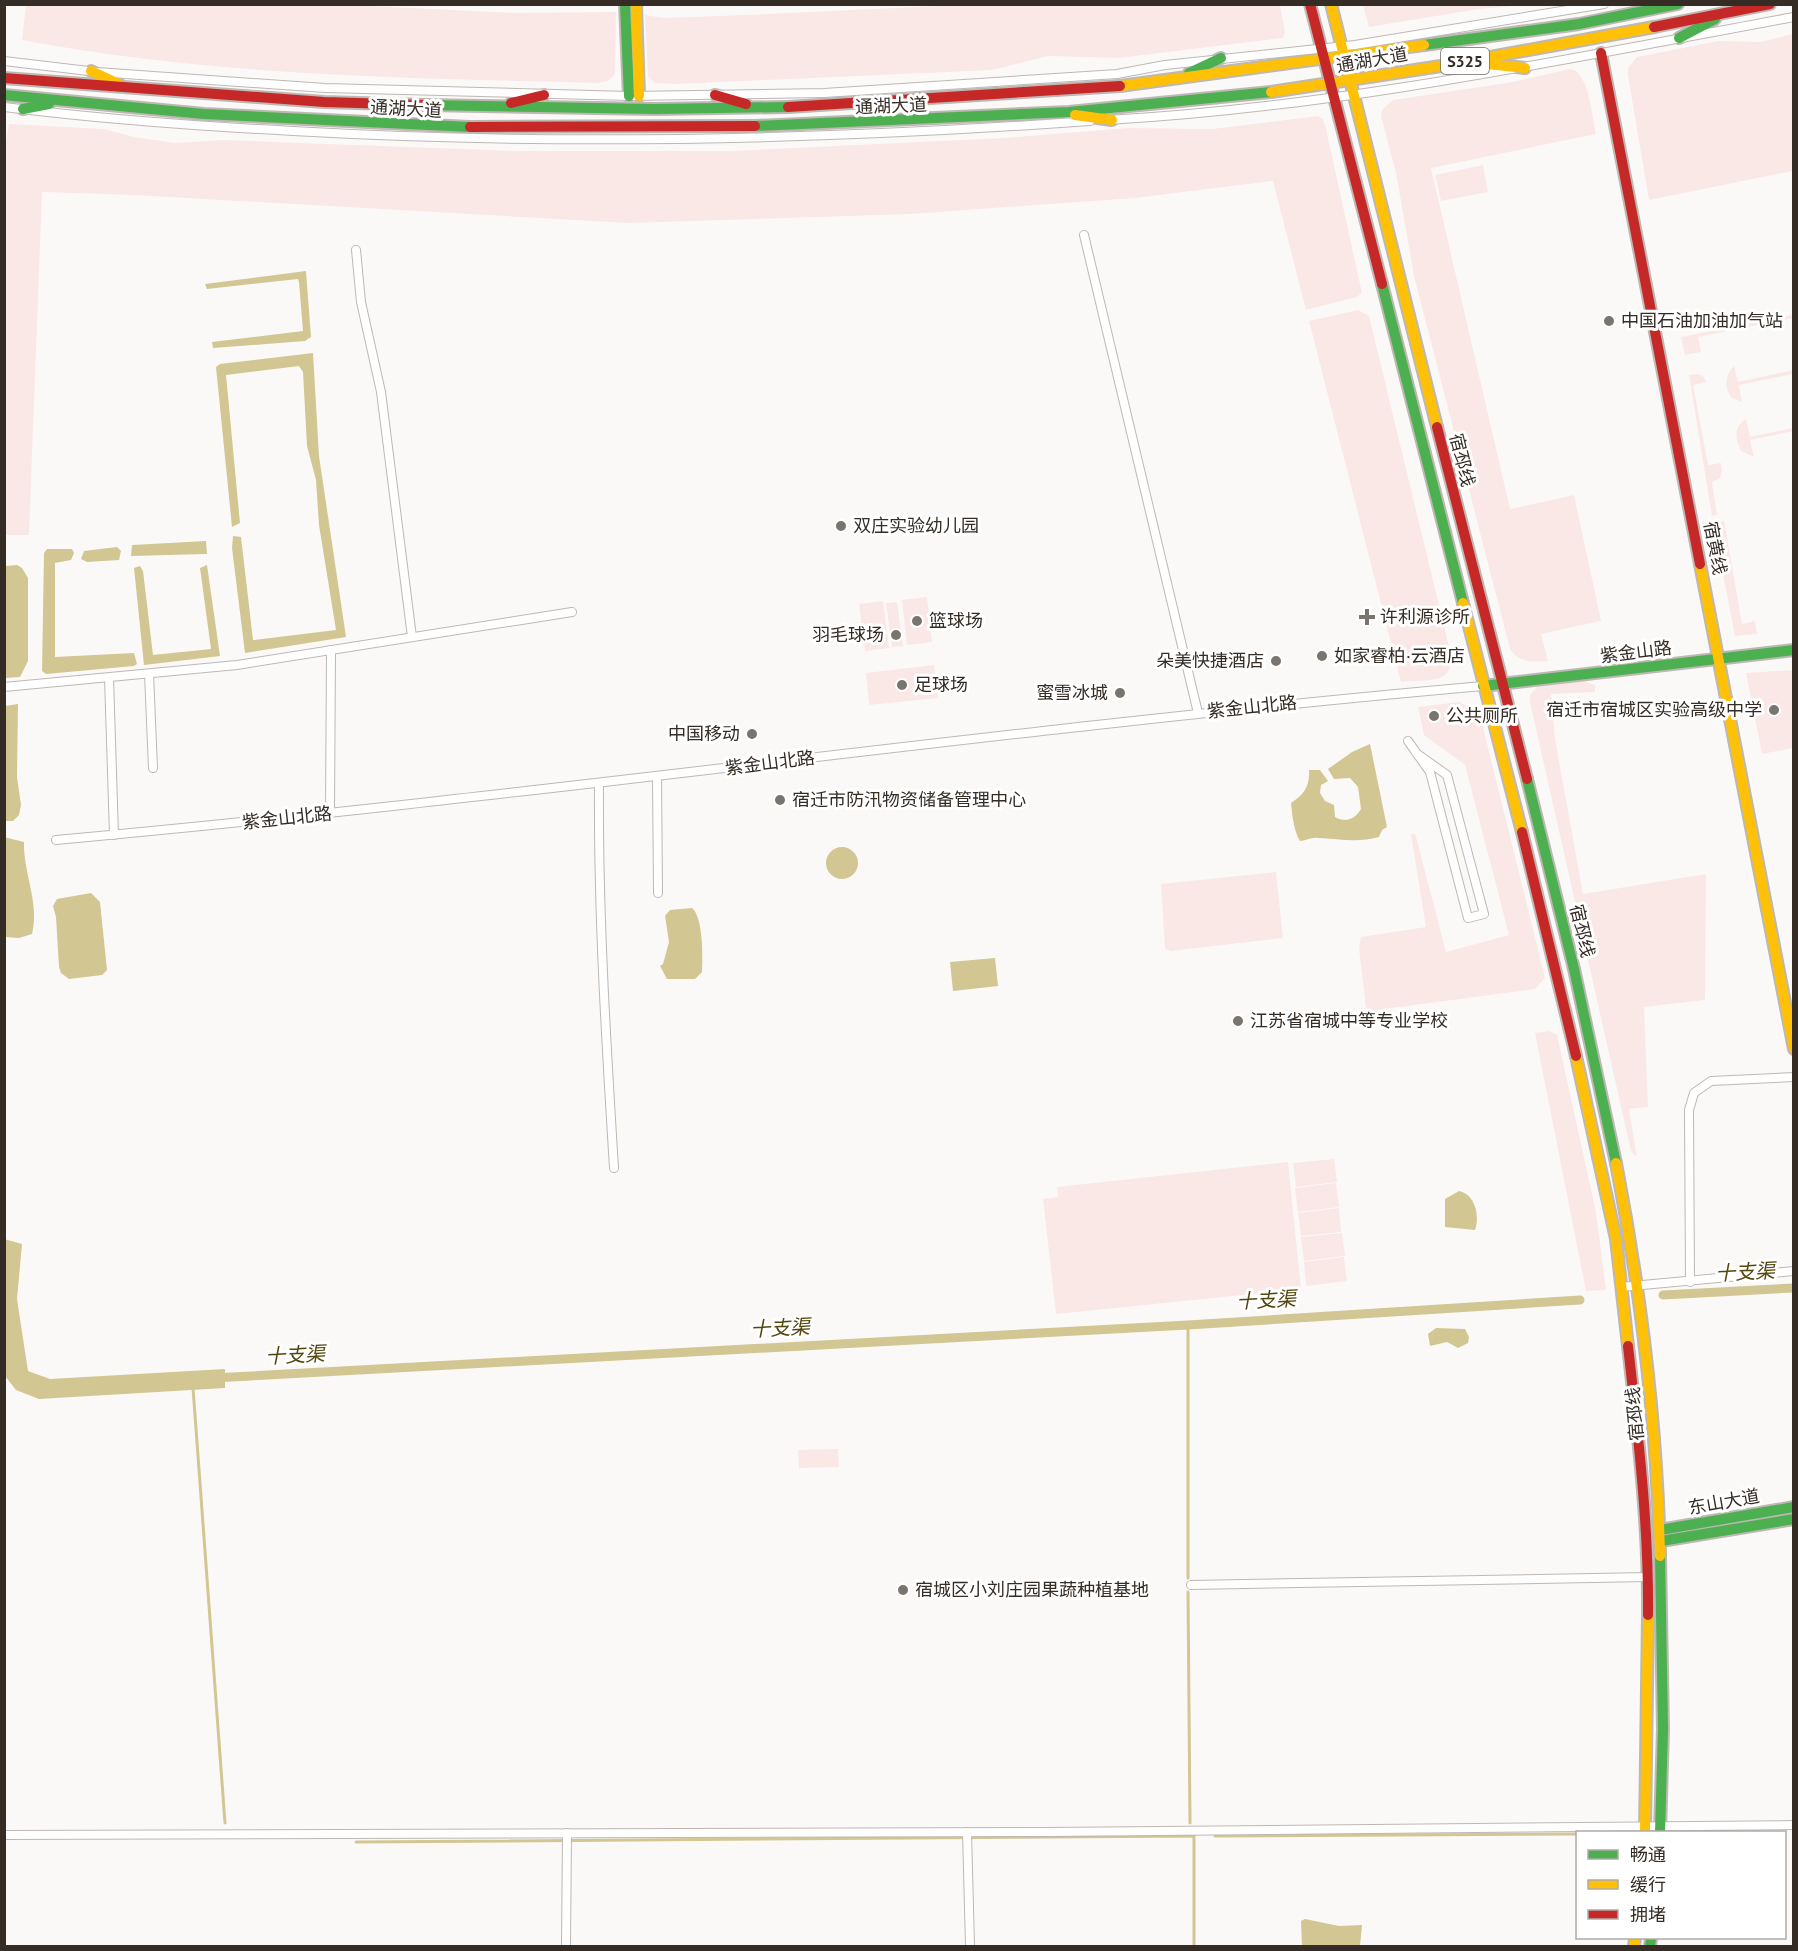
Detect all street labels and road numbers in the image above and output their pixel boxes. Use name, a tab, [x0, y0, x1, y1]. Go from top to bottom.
street label: 通湖大道	[1334, 42, 1409, 77]
road number: S325	[1441, 48, 1489, 74]
street label: 通湖大道	[855, 93, 927, 118]
street label: 通湖大道	[369, 95, 443, 122]
street label: 宿邳线	[1445, 431, 1480, 489]
street label: 宿黄线	[1699, 519, 1732, 577]
street label: 紫金山路	[1599, 636, 1673, 667]
street label: 紫金山北路	[1206, 690, 1298, 723]
street label: 紫金山北路	[724, 746, 816, 779]
street label: 紫金山北路	[241, 801, 333, 834]
street label: 宿邳线	[1565, 902, 1600, 960]
street label: 宿邳线	[1621, 1386, 1648, 1442]
street label: 东山大道	[1686, 1484, 1761, 1519]

